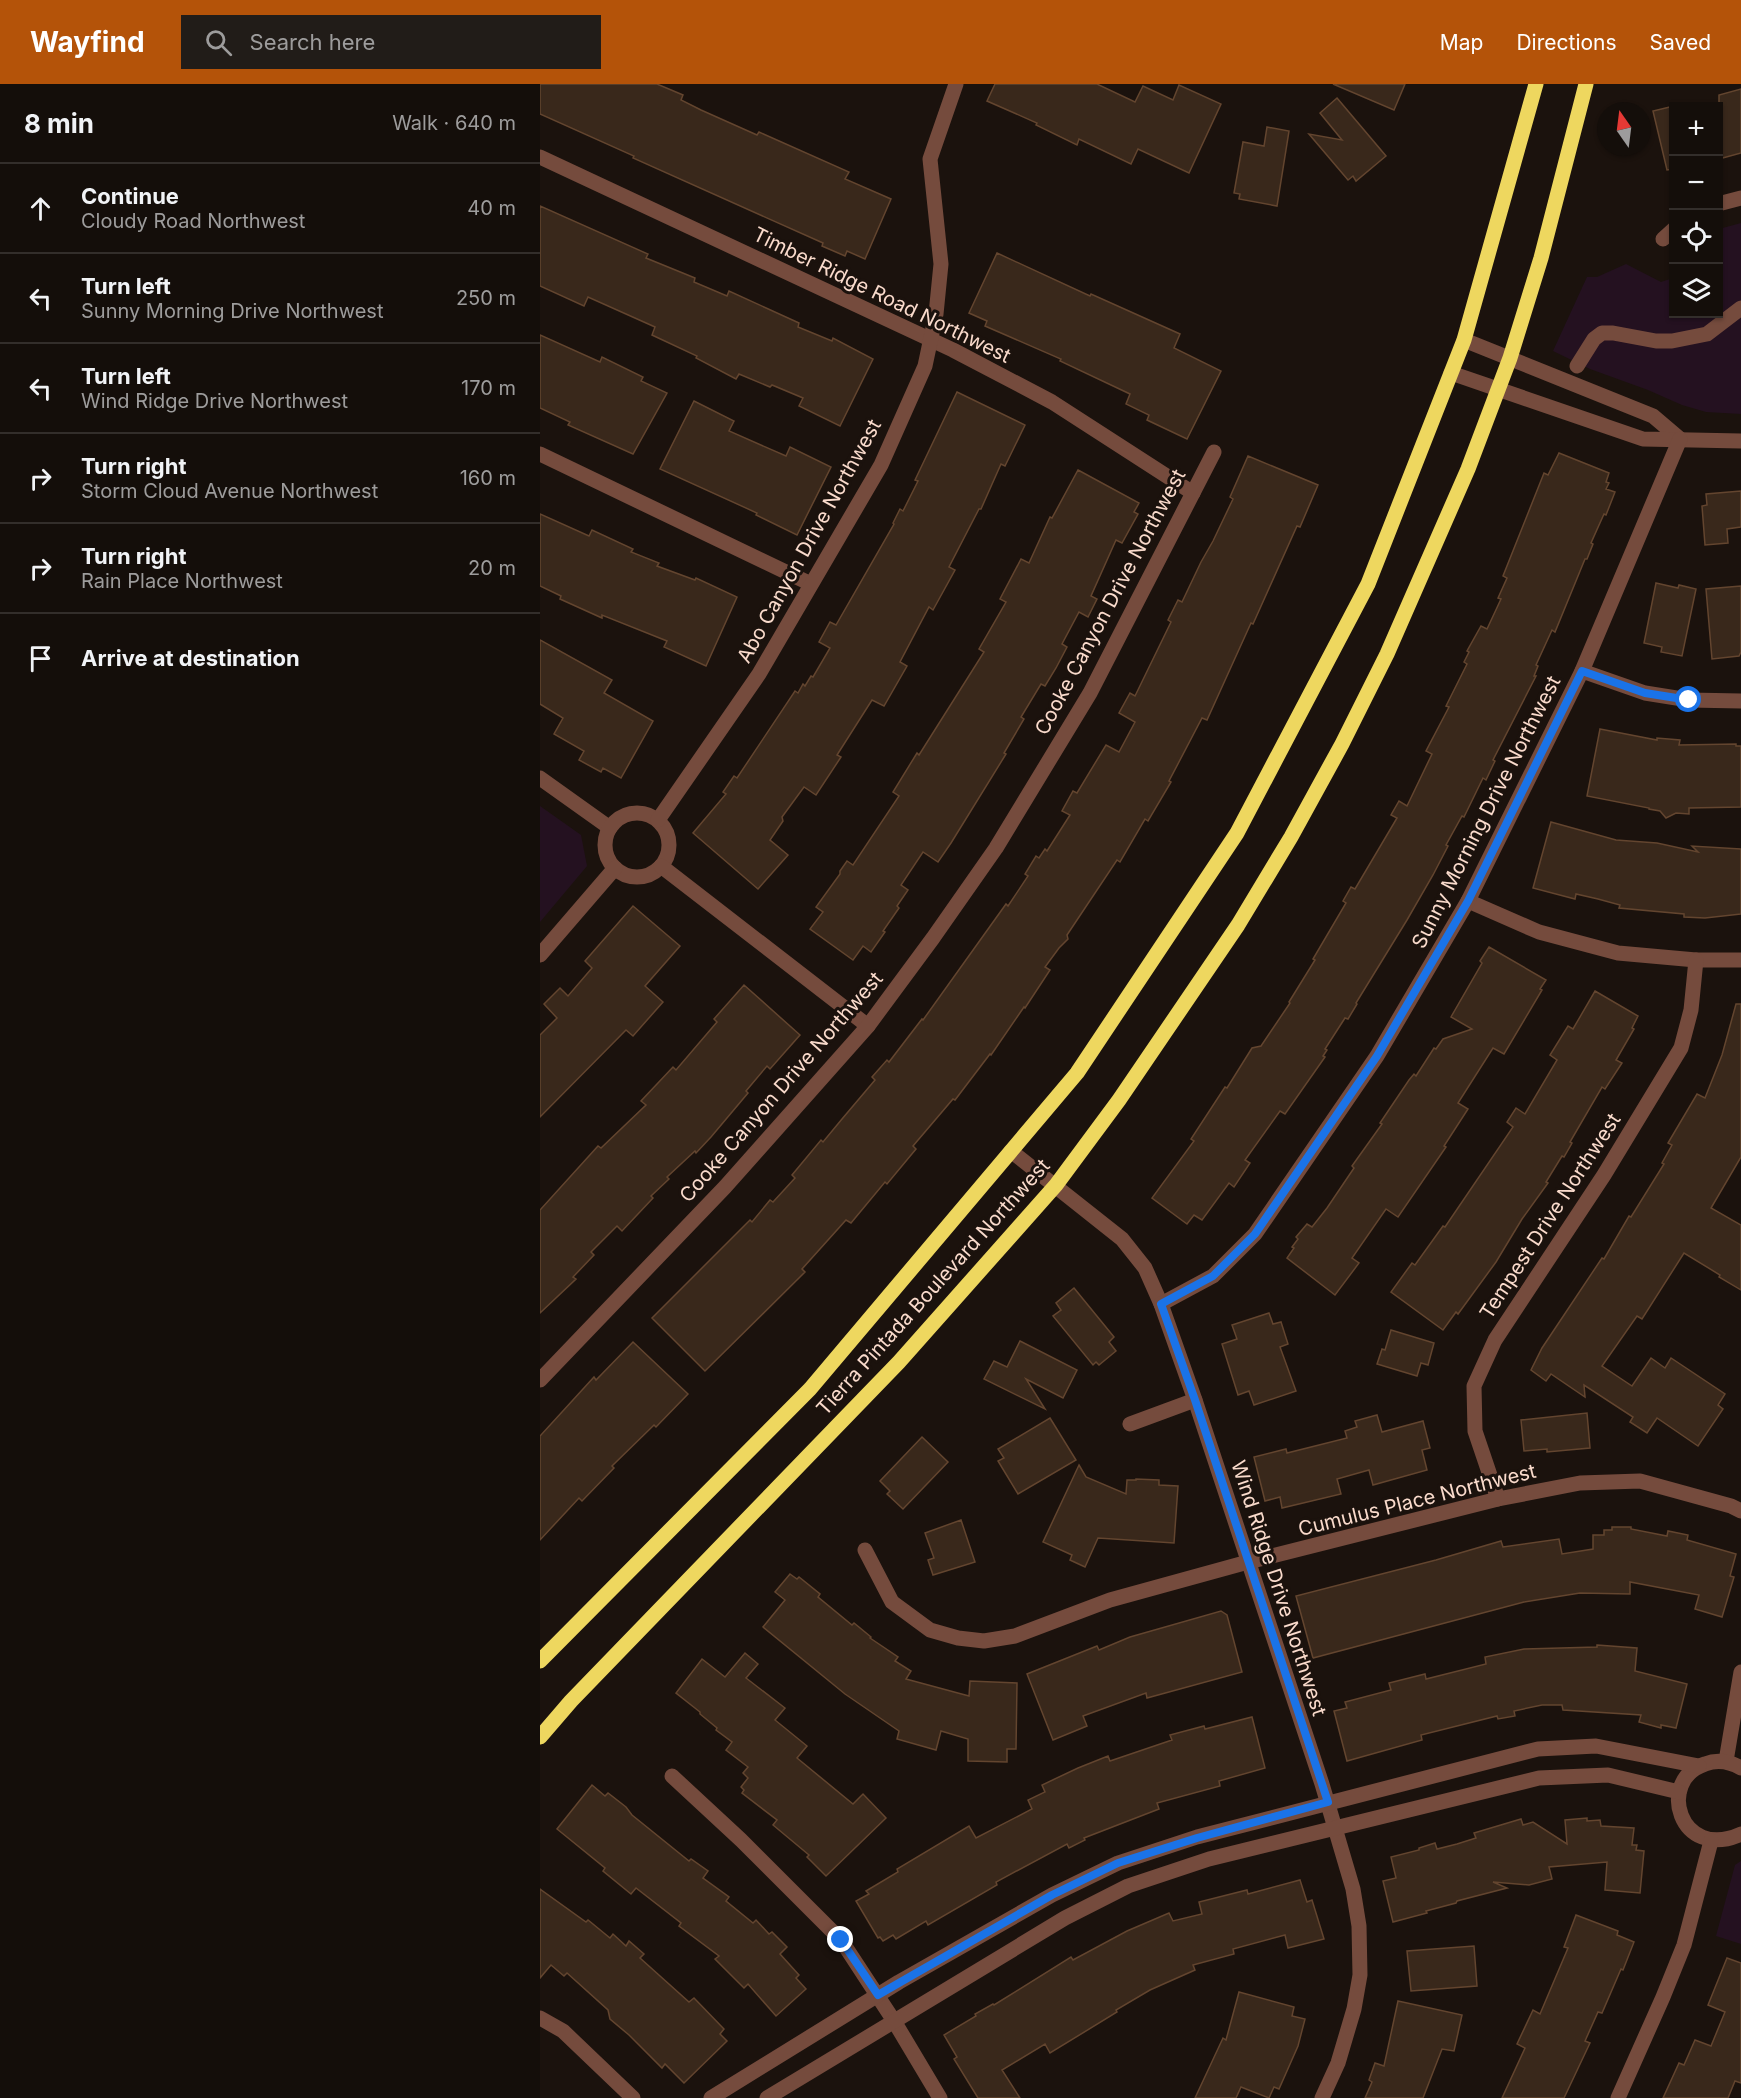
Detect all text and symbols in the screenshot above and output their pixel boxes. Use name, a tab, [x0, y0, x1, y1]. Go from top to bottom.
search box	[181, 15, 601, 69]
text: Wayfind	[30, 25, 145, 59]
icon: search	[202, 26, 235, 59]
text: Search here	[250, 29, 375, 55]
text: Map	[1440, 30, 1483, 55]
text: Directions	[1516, 30, 1617, 55]
text: Saved	[1650, 30, 1711, 55]
north arrow	[1597, 102, 1651, 156]
map controls	[1669, 102, 1723, 318]
button: +	[1669, 102, 1723, 156]
text: 8 min	[24, 108, 94, 139]
text: Walk · 640 m	[392, 111, 516, 135]
button: −	[1669, 156, 1723, 210]
text: Continue	[81, 183, 179, 209]
icon: ahead	[24, 192, 57, 225]
text: 40 m	[467, 196, 516, 220]
text: Cloudy Road Northwest	[81, 209, 305, 233]
button: locate	[1669, 210, 1723, 264]
street label: Timber Ridge Road Northwest	[749, 222, 1015, 368]
button: layers	[1669, 264, 1723, 318]
text: Turn left	[81, 273, 171, 299]
icon: left	[24, 282, 57, 315]
text: 250 m	[456, 286, 516, 310]
text: Sunny Morning Drive Northwest	[81, 299, 383, 323]
text: Turn left	[81, 363, 171, 389]
icon: left	[24, 372, 57, 405]
text: 170 m	[461, 376, 516, 400]
text: Wind Ridge Drive Northwest	[81, 389, 348, 413]
street label: Abo Canyon Drive Northwest	[732, 415, 886, 667]
text: Turn right	[81, 453, 187, 479]
icon: right	[24, 462, 57, 495]
street label: Cooke Canyon Drive Northwest	[1030, 465, 1191, 739]
text: 160 m	[460, 466, 516, 490]
text: Storm Cloud Avenue Northwest	[81, 479, 378, 503]
text: Turn right	[81, 543, 187, 569]
icon: right	[24, 552, 57, 585]
text: 20 m	[468, 556, 516, 580]
text: Rain Place Northwest	[81, 569, 283, 593]
icon: arrive	[24, 642, 57, 675]
text: Arrive at destination	[81, 645, 300, 671]
street label: Sunny Morning Drive Northwest	[1407, 671, 1566, 952]
route start	[1675, 686, 1701, 712]
street label: Cooke Canyon Drive Northwest	[674, 967, 888, 1207]
street label: Tempest Drive Northwest	[1474, 1108, 1626, 1323]
street label: Tierra Pintada Boulevard Northwest	[811, 1154, 1055, 1420]
street label: Wind Ridge Drive Northwest	[1226, 1457, 1332, 1719]
street label: Cumulus Place Northwest	[1296, 1459, 1539, 1541]
route end	[827, 1926, 853, 1952]

